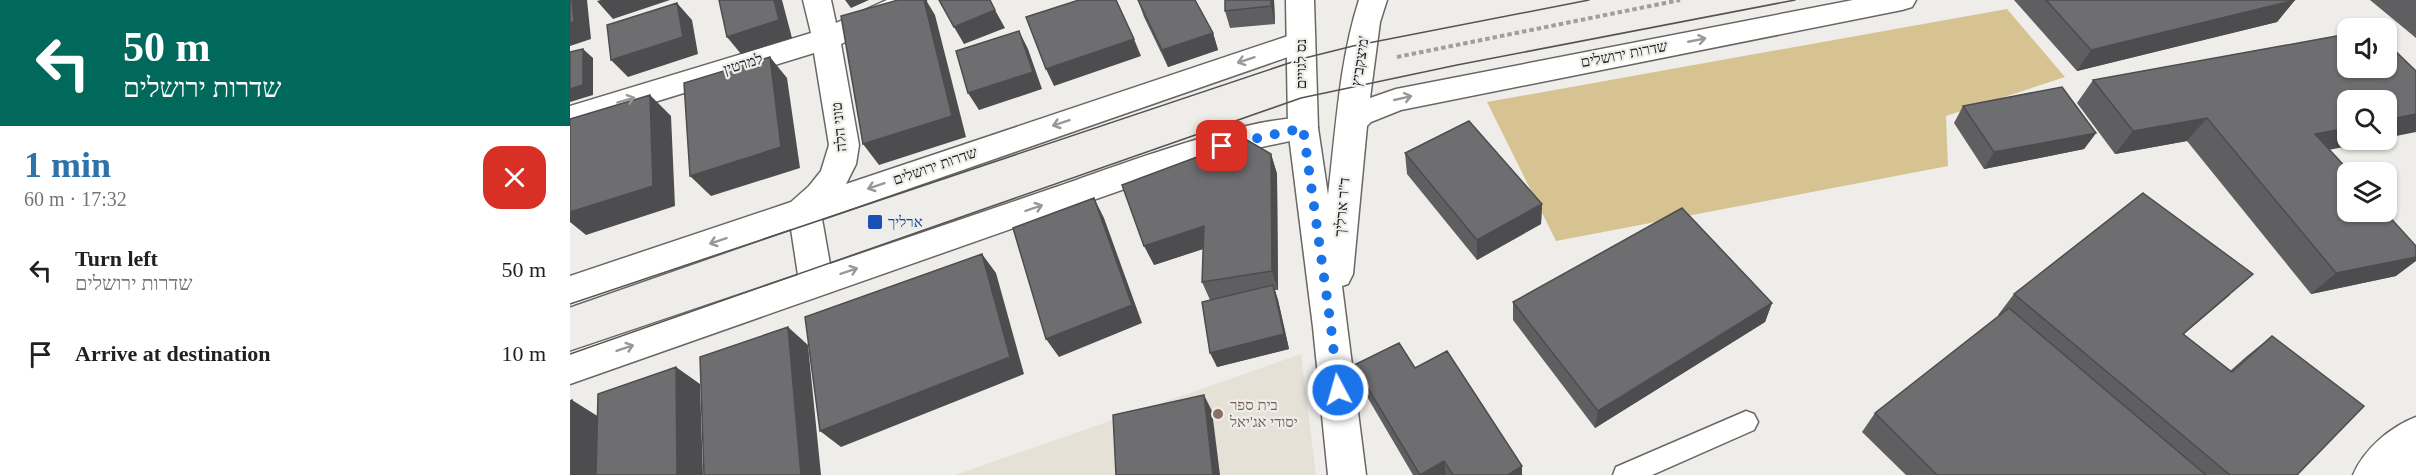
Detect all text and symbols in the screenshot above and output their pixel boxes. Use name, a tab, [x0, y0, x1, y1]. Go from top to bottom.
map controls	[2337, 18, 2397, 222]
button: sound	[2337, 18, 2397, 78]
icon: left	[24, 24, 102, 102]
text: 50 m	[123, 24, 211, 70]
one-way arrow	[1687, 34, 1707, 45]
street label: מיצקביץ'	[1348, 35, 1372, 87]
street label: שדרות ירושלים	[1579, 38, 1669, 70]
street label: נס לגויים	[1293, 39, 1309, 89]
street label: למרטין	[721, 50, 765, 78]
one-way arrow	[1237, 56, 1256, 67]
text: שדרות ירושלים	[123, 73, 281, 103]
button: search	[2337, 90, 2397, 150]
one-way arrow	[1393, 92, 1412, 104]
one-way arrow	[616, 94, 635, 105]
street label: טוני הלה	[828, 101, 850, 153]
one-way arrow	[1052, 119, 1071, 130]
pin	[1196, 120, 1247, 171]
icon: arrive	[1205, 129, 1238, 162]
street label: שדרות ירושלים	[891, 144, 980, 188]
text: 1 min	[24, 145, 111, 185]
button: close	[483, 146, 546, 209]
button: layers	[2337, 162, 2397, 222]
street label: ד"ר ארליך	[1331, 177, 1353, 237]
one-way arrow	[868, 182, 886, 193]
text: 60 m · 17:32	[24, 188, 127, 210]
one-way arrow	[1024, 201, 1043, 212]
marker: ארליך	[866, 213, 884, 231]
place label: ארליך	[888, 214, 923, 230]
one-way arrow	[709, 236, 728, 247]
text: Turn left	[75, 246, 158, 271]
icon: left	[24, 254, 57, 287]
text: 50 m	[501, 257, 546, 282]
one-way arrow	[839, 265, 858, 276]
text: שדרות ירושלים	[75, 272, 192, 294]
icon: arrive	[24, 338, 57, 371]
text: Arrive at destination	[75, 341, 271, 366]
text: 10 m	[501, 341, 546, 366]
one-way arrow	[615, 342, 634, 353]
position arrow	[1306, 358, 1370, 422]
place label: בית ספר יסודי אג'יאל	[1229, 397, 1298, 430]
marker: בית ספר יסודי אג'יאל	[1211, 407, 1225, 421]

